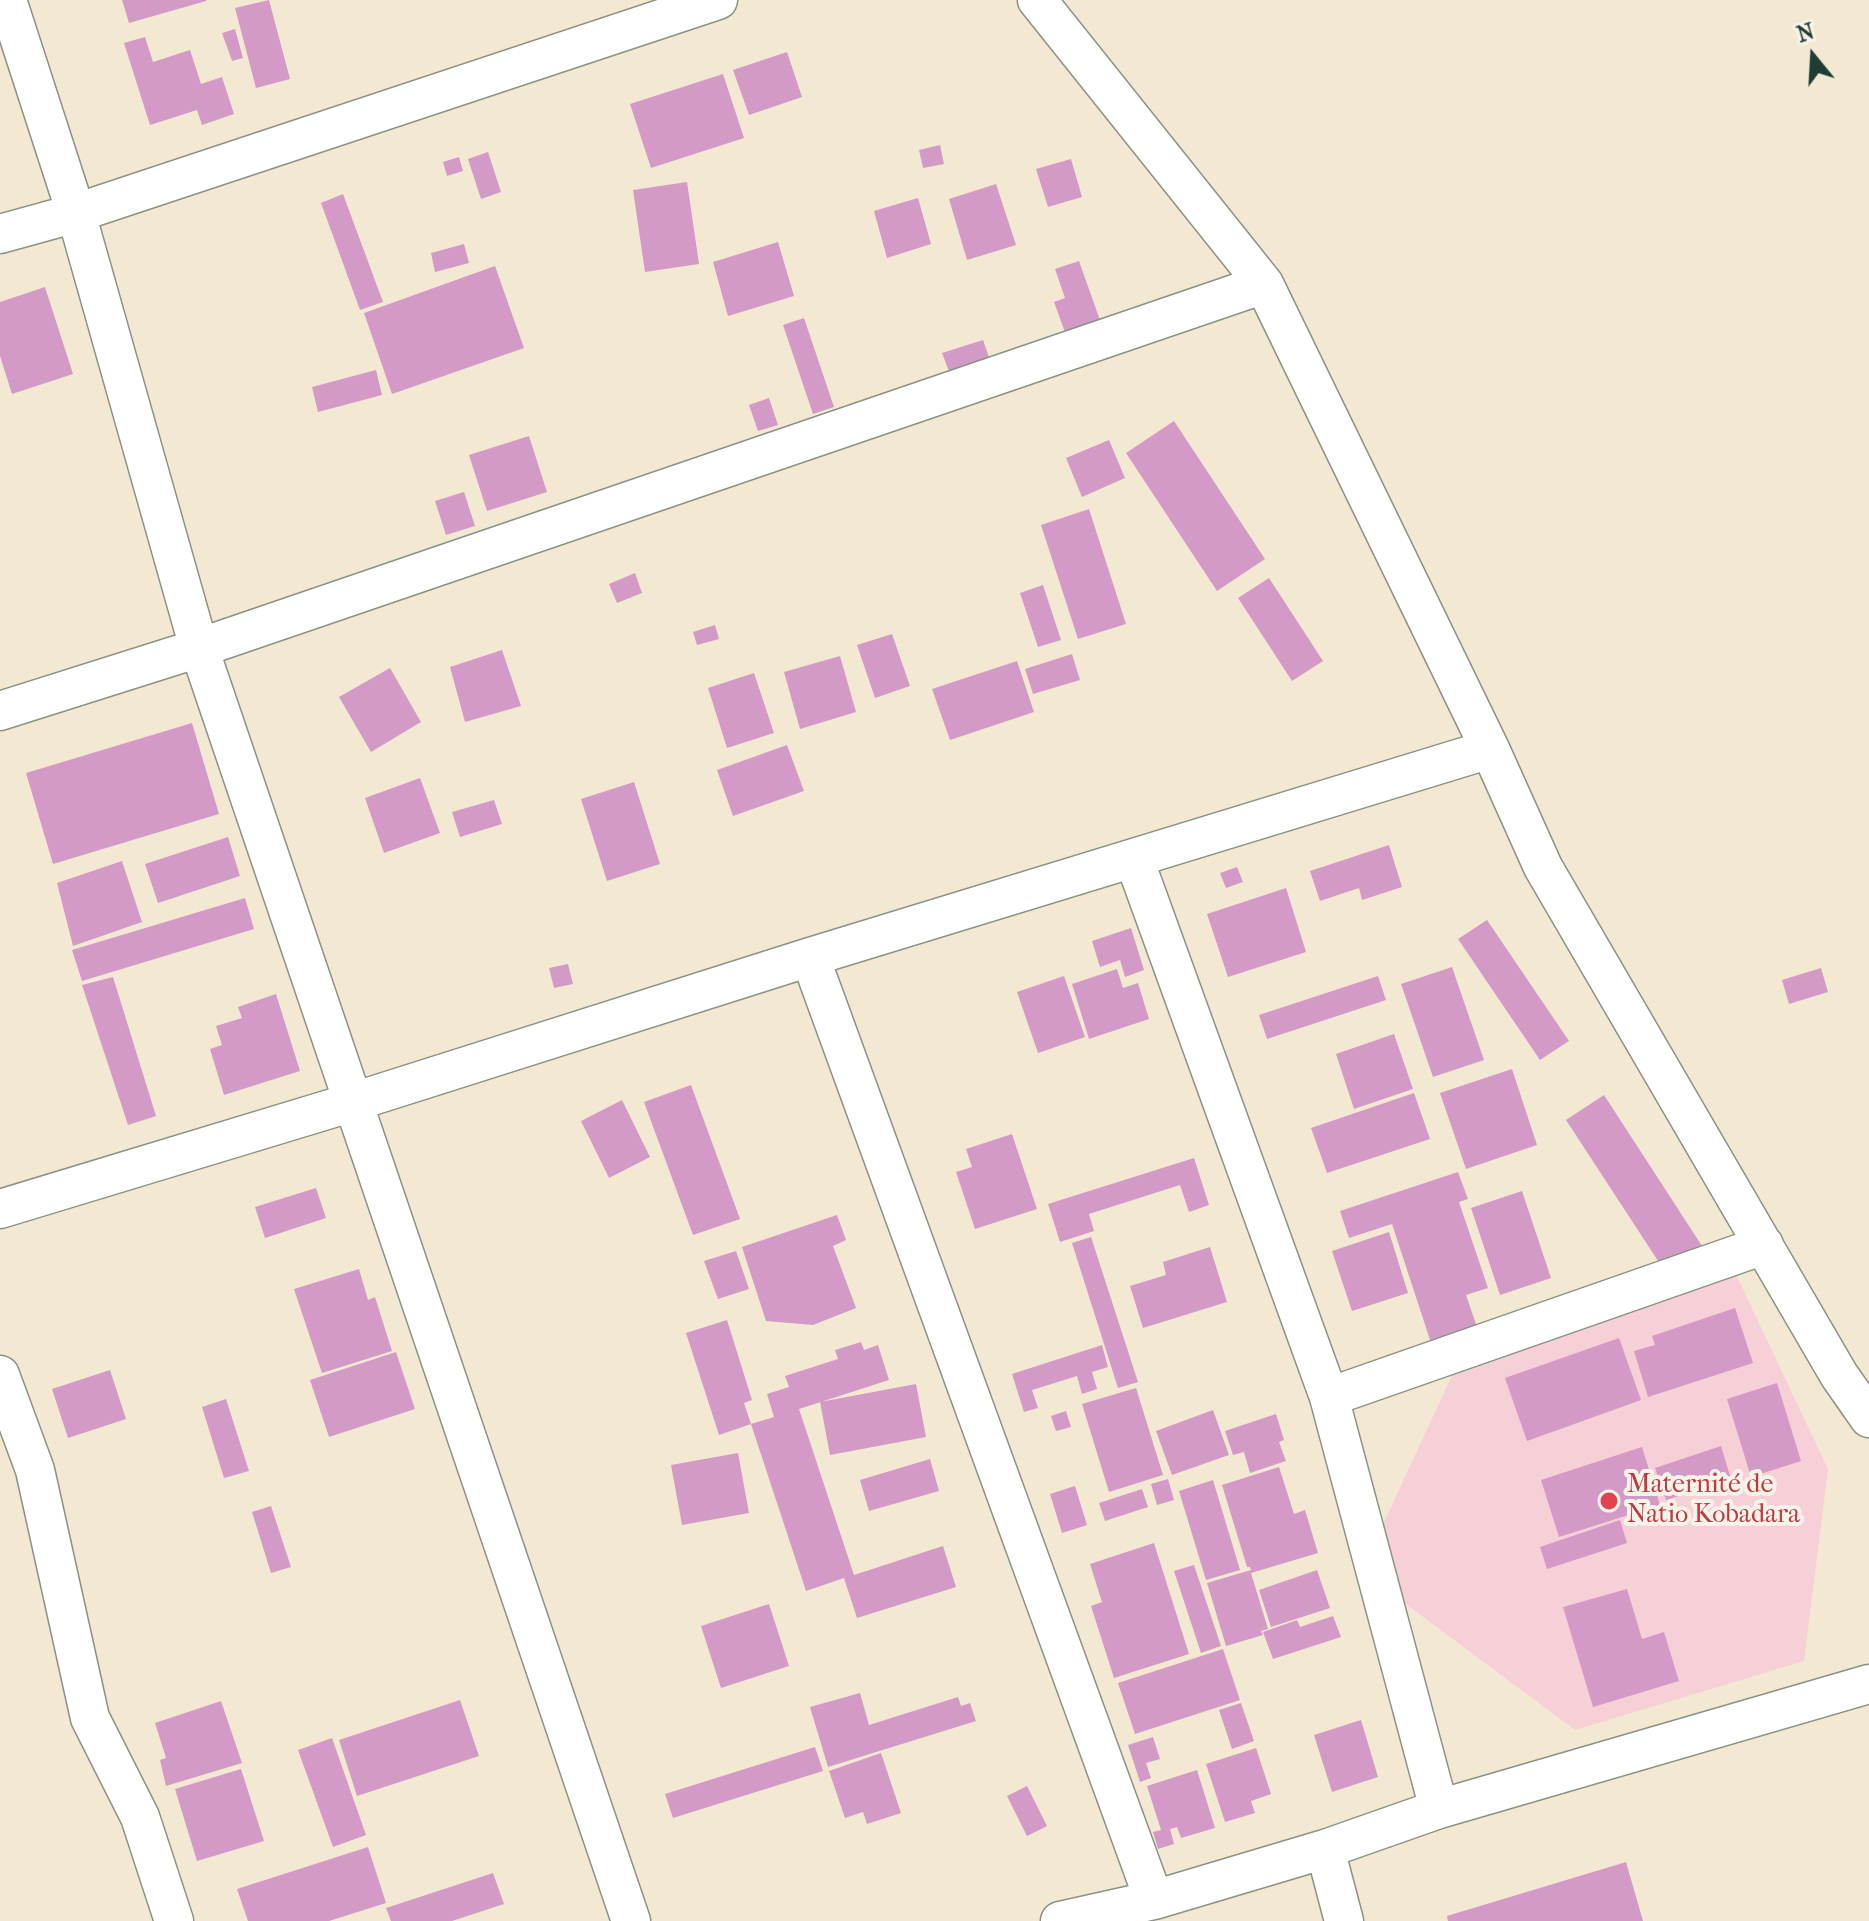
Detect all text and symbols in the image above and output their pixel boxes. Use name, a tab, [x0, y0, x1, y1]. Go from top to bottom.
north arrow	[1773, 16, 1853, 96]
text: N	[1794, 18, 1818, 48]
place label: Maternité de Natio Kobadara	[1627, 1470, 1800, 1532]
marker: Maternité de Natio Kobadara	[1598, 1490, 1620, 1512]

